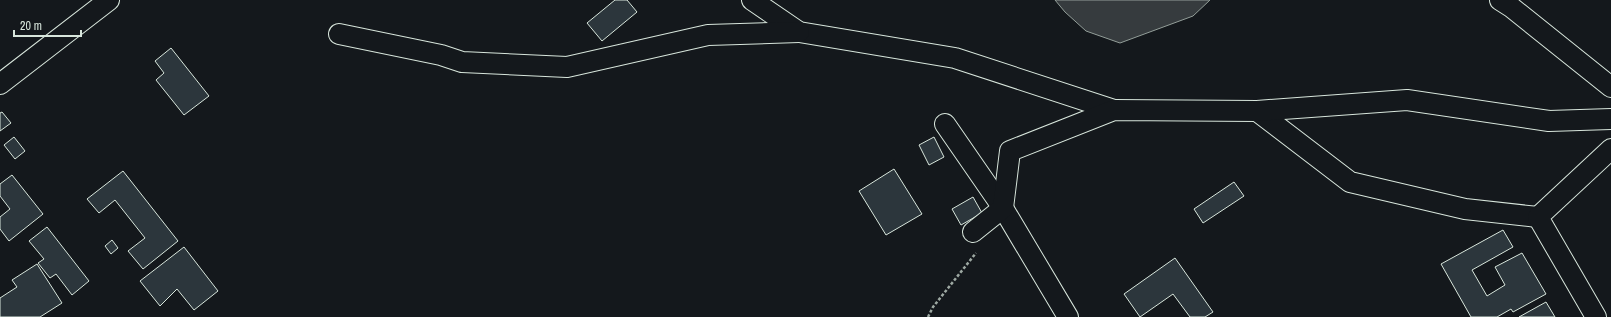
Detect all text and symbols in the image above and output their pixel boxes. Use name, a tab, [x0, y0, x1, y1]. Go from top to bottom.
scale bar	[14, 12, 81, 38]
text: 20 m	[20, 18, 42, 34]

